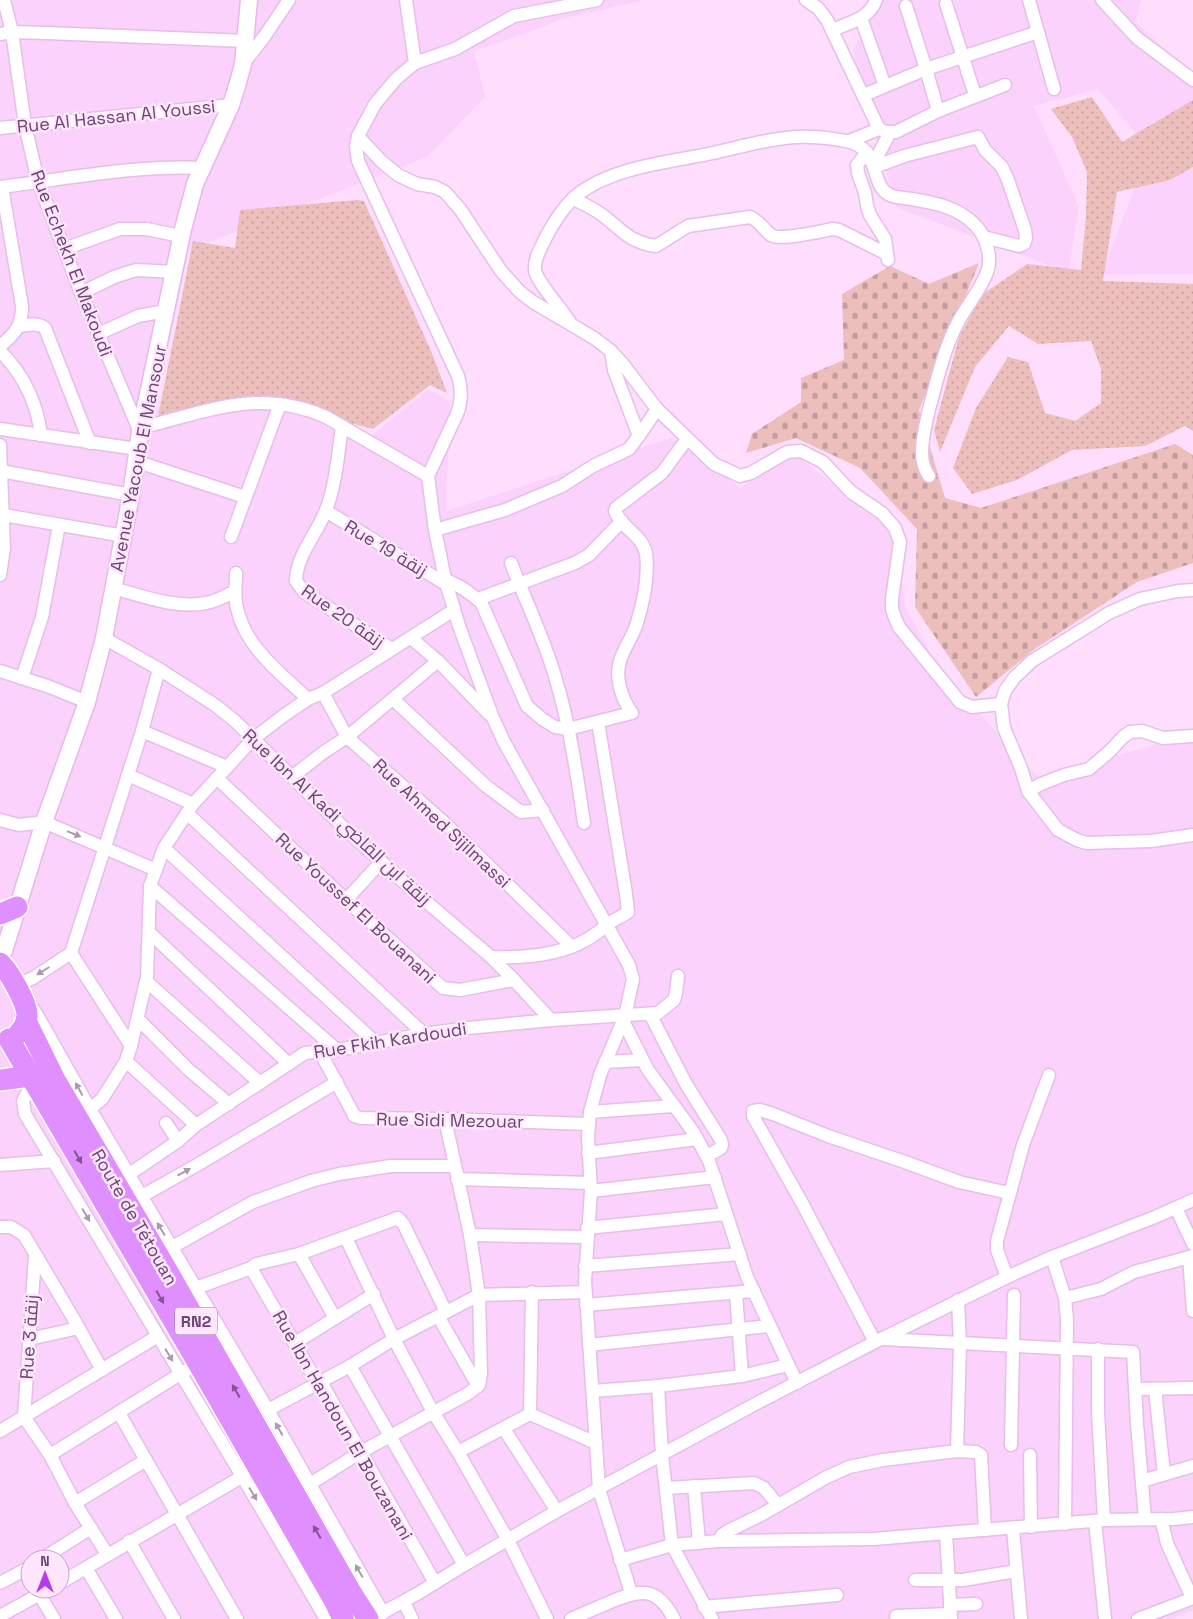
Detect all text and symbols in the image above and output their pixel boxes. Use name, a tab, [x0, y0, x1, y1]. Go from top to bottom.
street label: Rue Al Hassan Al Youssi	[16, 94, 216, 138]
street label: Rue Echekh El Makoudi	[26, 166, 118, 360]
street label: Avenue Yacoub El Mansour	[105, 342, 171, 574]
street label: Rue 19 زنقة	[341, 514, 431, 582]
street label: Rue 20 زنقة	[297, 579, 389, 653]
street label: Rue Ibn Al Kadi زنقة ابن القاضي	[237, 724, 436, 912]
street label: Rue Ahmed Sijilmassi	[368, 753, 516, 893]
street label: Rue Youssef El Bouanani	[271, 828, 441, 988]
one-way arrow	[67, 831, 81, 839]
one-way arrow	[37, 966, 50, 975]
street label: Rue Fkih Kardoudi	[312, 1017, 468, 1063]
one-way arrow	[74, 1082, 83, 1095]
street label: Rue Sidi Mezouar	[376, 1107, 524, 1133]
street label: Route de Tétouan	[87, 1145, 183, 1289]
one-way arrow	[73, 1150, 82, 1163]
one-way arrow	[178, 1168, 191, 1177]
one-way arrow	[82, 1209, 91, 1222]
one-way arrow	[157, 1222, 166, 1235]
one-way arrow	[156, 1289, 164, 1304]
street label: Rue 3 زنقة	[15, 1294, 43, 1380]
street label: Rue Ibn Handoun El Bouzanani	[268, 1306, 418, 1544]
road number: RN2	[175, 1308, 217, 1334]
one-way arrow	[165, 1349, 174, 1362]
one-way arrow	[232, 1384, 240, 1398]
one-way arrow	[275, 1422, 283, 1436]
one-way arrow	[249, 1488, 258, 1501]
one-way arrow	[312, 1525, 321, 1539]
north arrow	[20, 1549, 70, 1599]
text: N	[40, 1552, 50, 1570]
one-way arrow	[354, 1564, 363, 1577]

